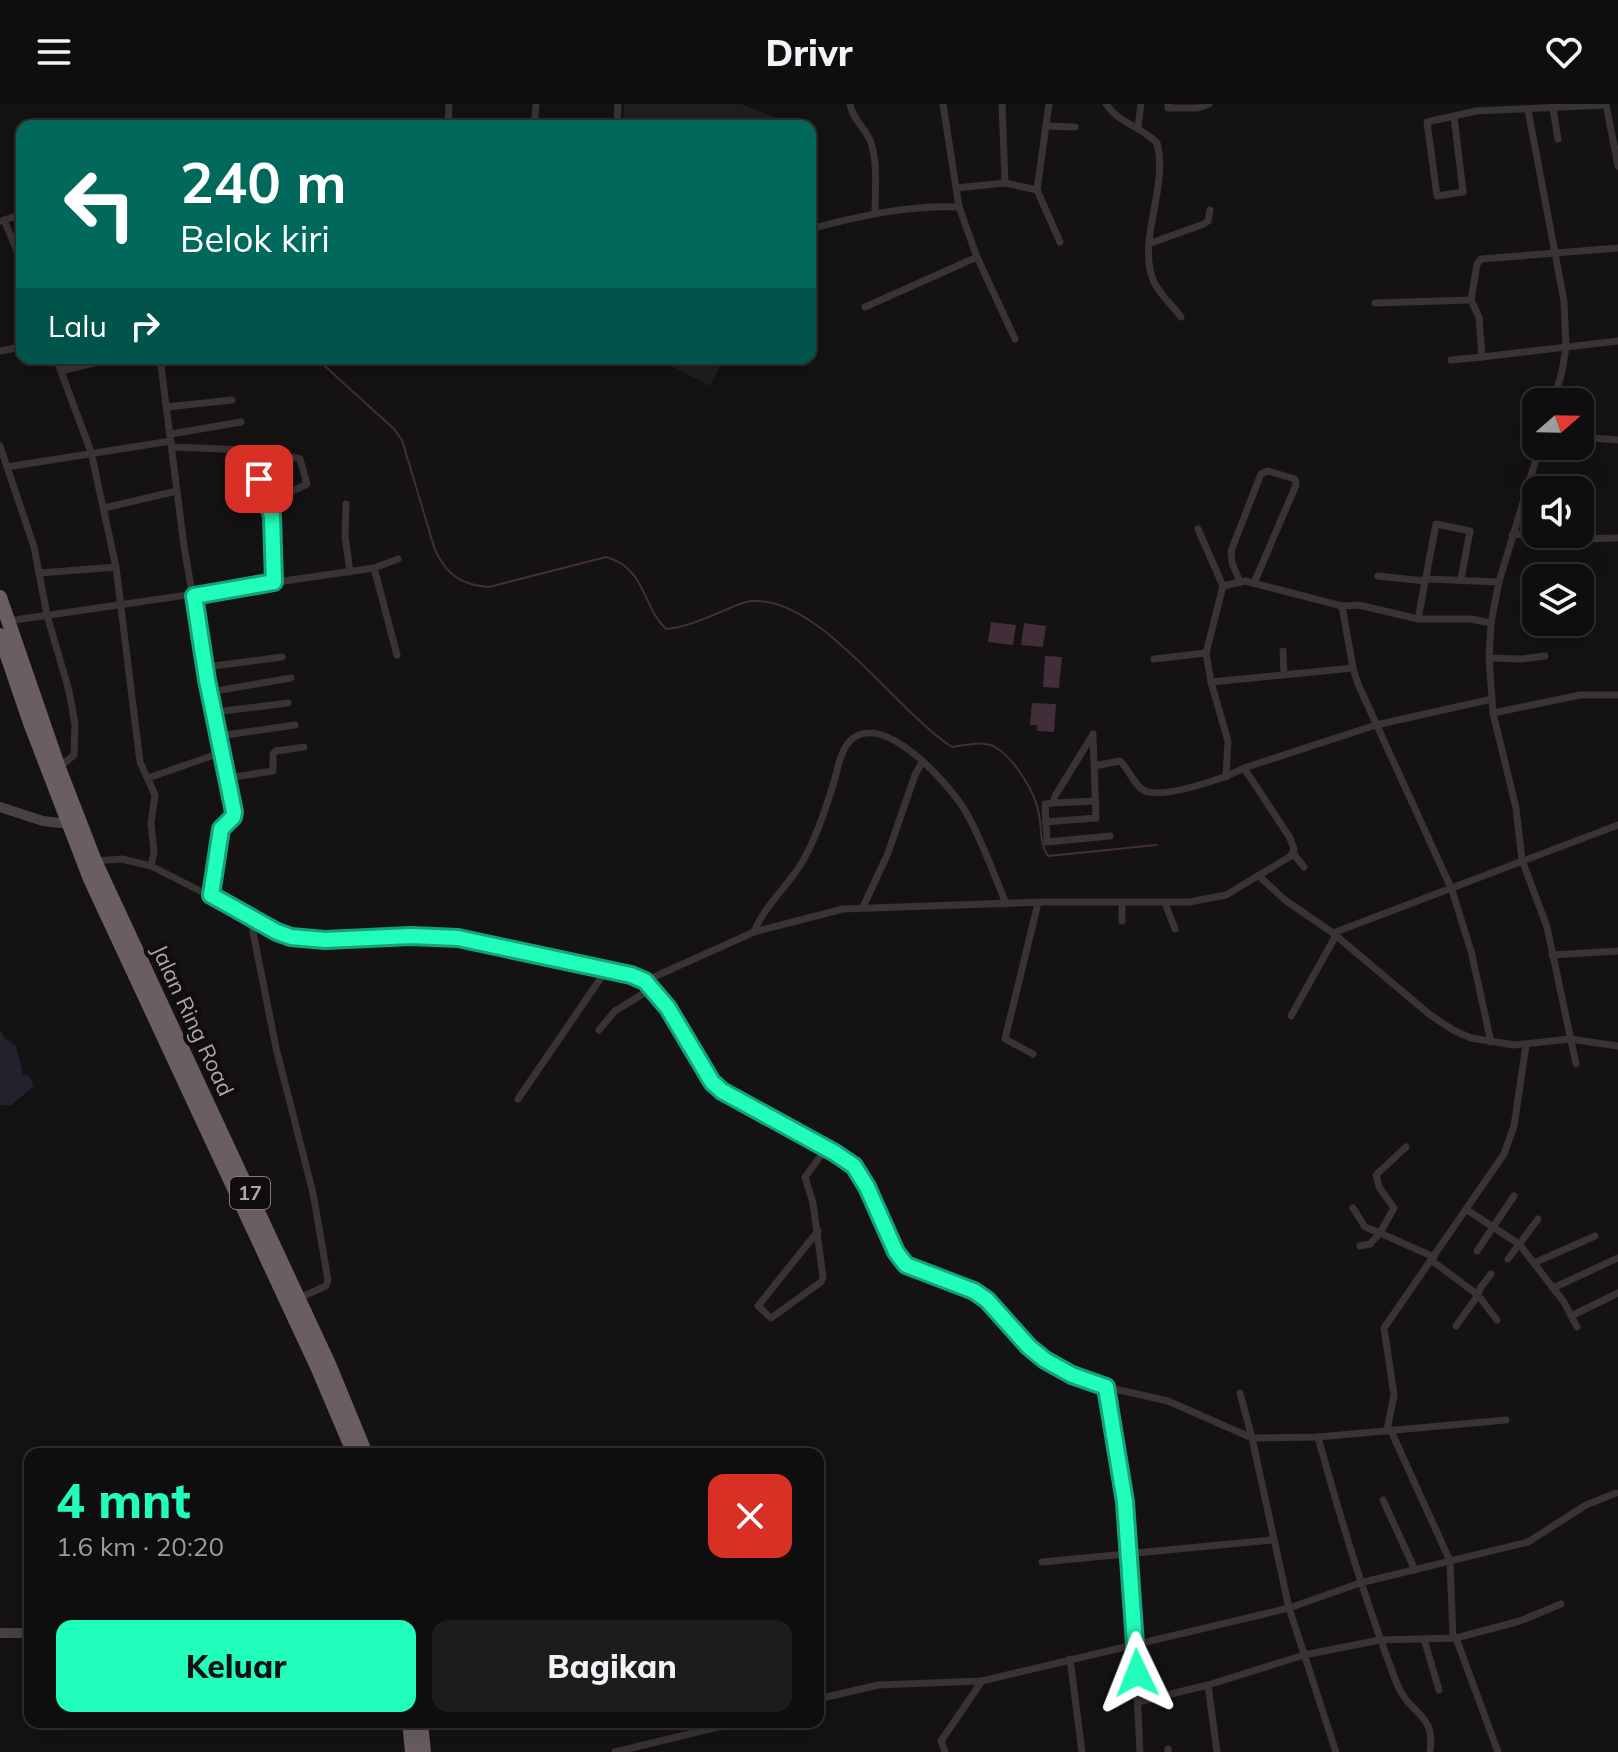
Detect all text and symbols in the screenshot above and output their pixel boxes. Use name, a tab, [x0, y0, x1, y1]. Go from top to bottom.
icon: menu	[32, 30, 76, 74]
text: Drivr	[765, 30, 853, 75]
icon: heart	[1542, 30, 1586, 74]
text: 240 m	[180, 147, 347, 217]
icon: left	[48, 152, 152, 256]
text: Belok kiri	[180, 216, 330, 261]
icon: right	[123, 304, 167, 348]
text: Lalu	[48, 307, 107, 345]
north arrow	[1522, 388, 1594, 460]
map controls	[1522, 388, 1594, 636]
pin	[225, 445, 293, 513]
icon: arrive	[237, 457, 281, 501]
button: sound	[1522, 476, 1594, 548]
button: layers	[1522, 564, 1594, 636]
street label: Jalan Ring Road	[146, 940, 240, 1100]
road number: 17	[230, 1177, 270, 1209]
text: 4 mnt	[56, 1470, 191, 1530]
button: close	[708, 1474, 792, 1558]
text: 1.6 km · 20:20	[56, 1530, 224, 1563]
button: Keluar	[56, 1620, 416, 1712]
button: Bagikan	[432, 1620, 792, 1712]
position arrow	[1095, 1631, 1179, 1715]

